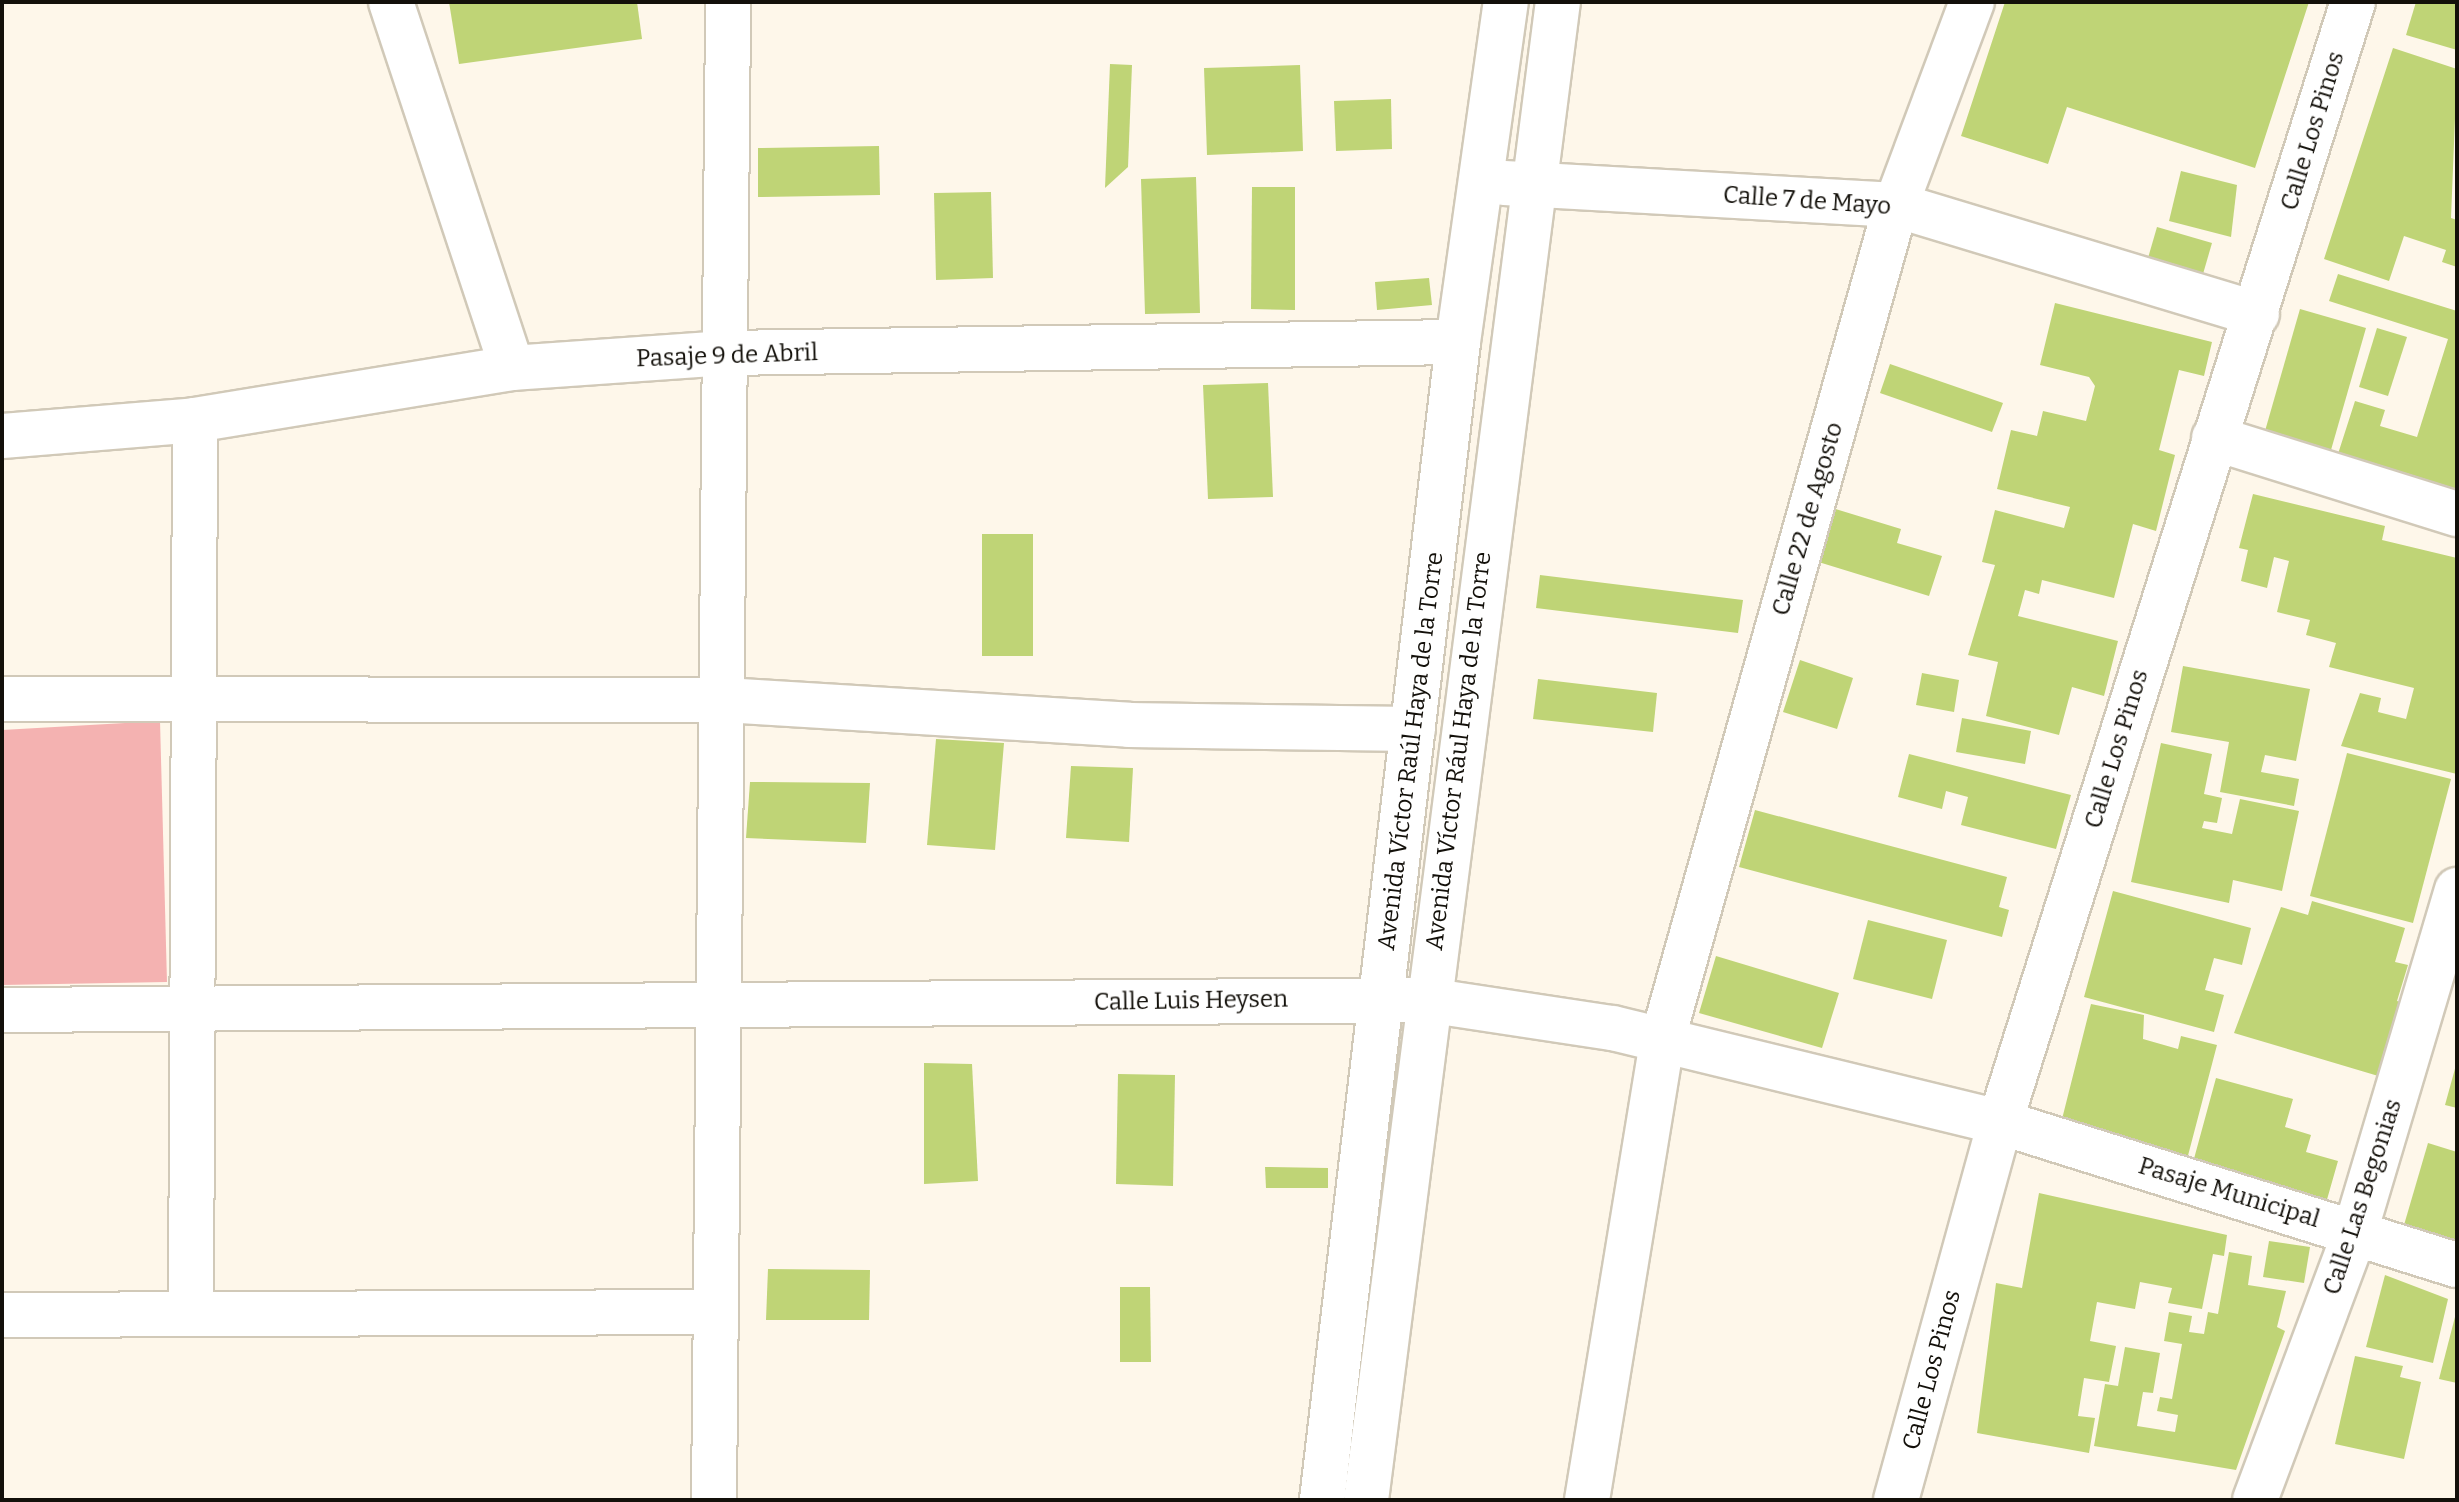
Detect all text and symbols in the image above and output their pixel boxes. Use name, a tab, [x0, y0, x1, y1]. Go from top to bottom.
street label: Calle Los Pinos	[2275, 48, 2351, 214]
street label: Calle 7 de Mayo	[1722, 181, 1892, 221]
street label: Pasaje 9 de Abril	[636, 338, 818, 374]
street label: Calle 22 de Agosto	[1767, 419, 1849, 619]
street label: Avenida Víctor Raúl Haya de la Torre	[1372, 550, 1450, 952]
street label: Avenida Víctor Rául Haya de la Torre	[1420, 550, 1498, 952]
street label: Calle Los Pinos	[2079, 666, 2155, 832]
street label: Calle Luis Heysen	[1094, 985, 1288, 1017]
street label: Calle Las Begonias	[2318, 1096, 2408, 1298]
street label: Pasaje Municipal	[2135, 1152, 2323, 1234]
street label: Calle Los Pinos	[1897, 1287, 1967, 1453]

